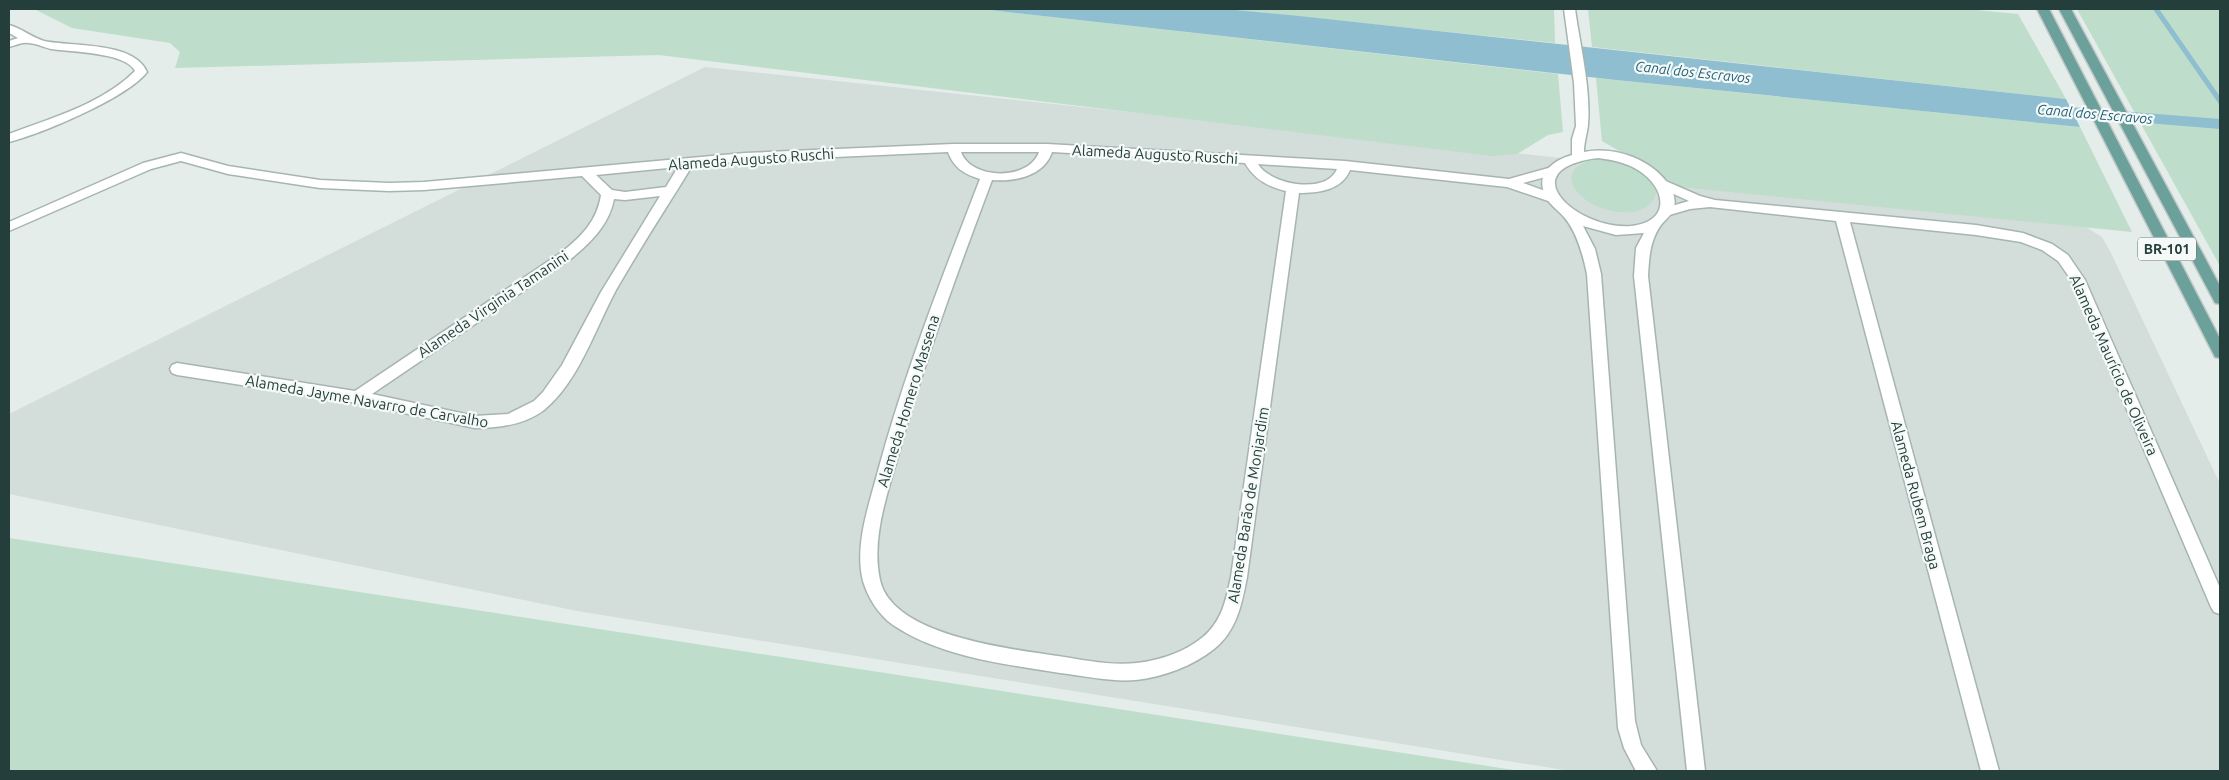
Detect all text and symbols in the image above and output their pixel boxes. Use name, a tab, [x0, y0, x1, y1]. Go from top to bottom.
water label: Canal dos Escravos	[1635, 58, 1752, 86]
water label: Canal dos Escravos	[2037, 101, 2154, 127]
street label: Alameda Augusto Ruschi	[1072, 141, 1238, 167]
street label: Alameda Augusto Ruschi	[667, 145, 835, 173]
road number: BR-101	[2138, 238, 2196, 260]
street label: Alameda Virginia Tamanini	[414, 247, 572, 361]
street label: Alameda Maurício de Oliveira	[2066, 272, 2162, 458]
street label: Alameda Homero Massena	[874, 313, 942, 489]
street label: Alameda Jayme Navarro de Carvalho	[244, 371, 490, 431]
street label: Alameda Barão de Monjardim	[1224, 406, 1272, 604]
street label: Alameda Rubem Braga	[1888, 419, 1944, 571]

